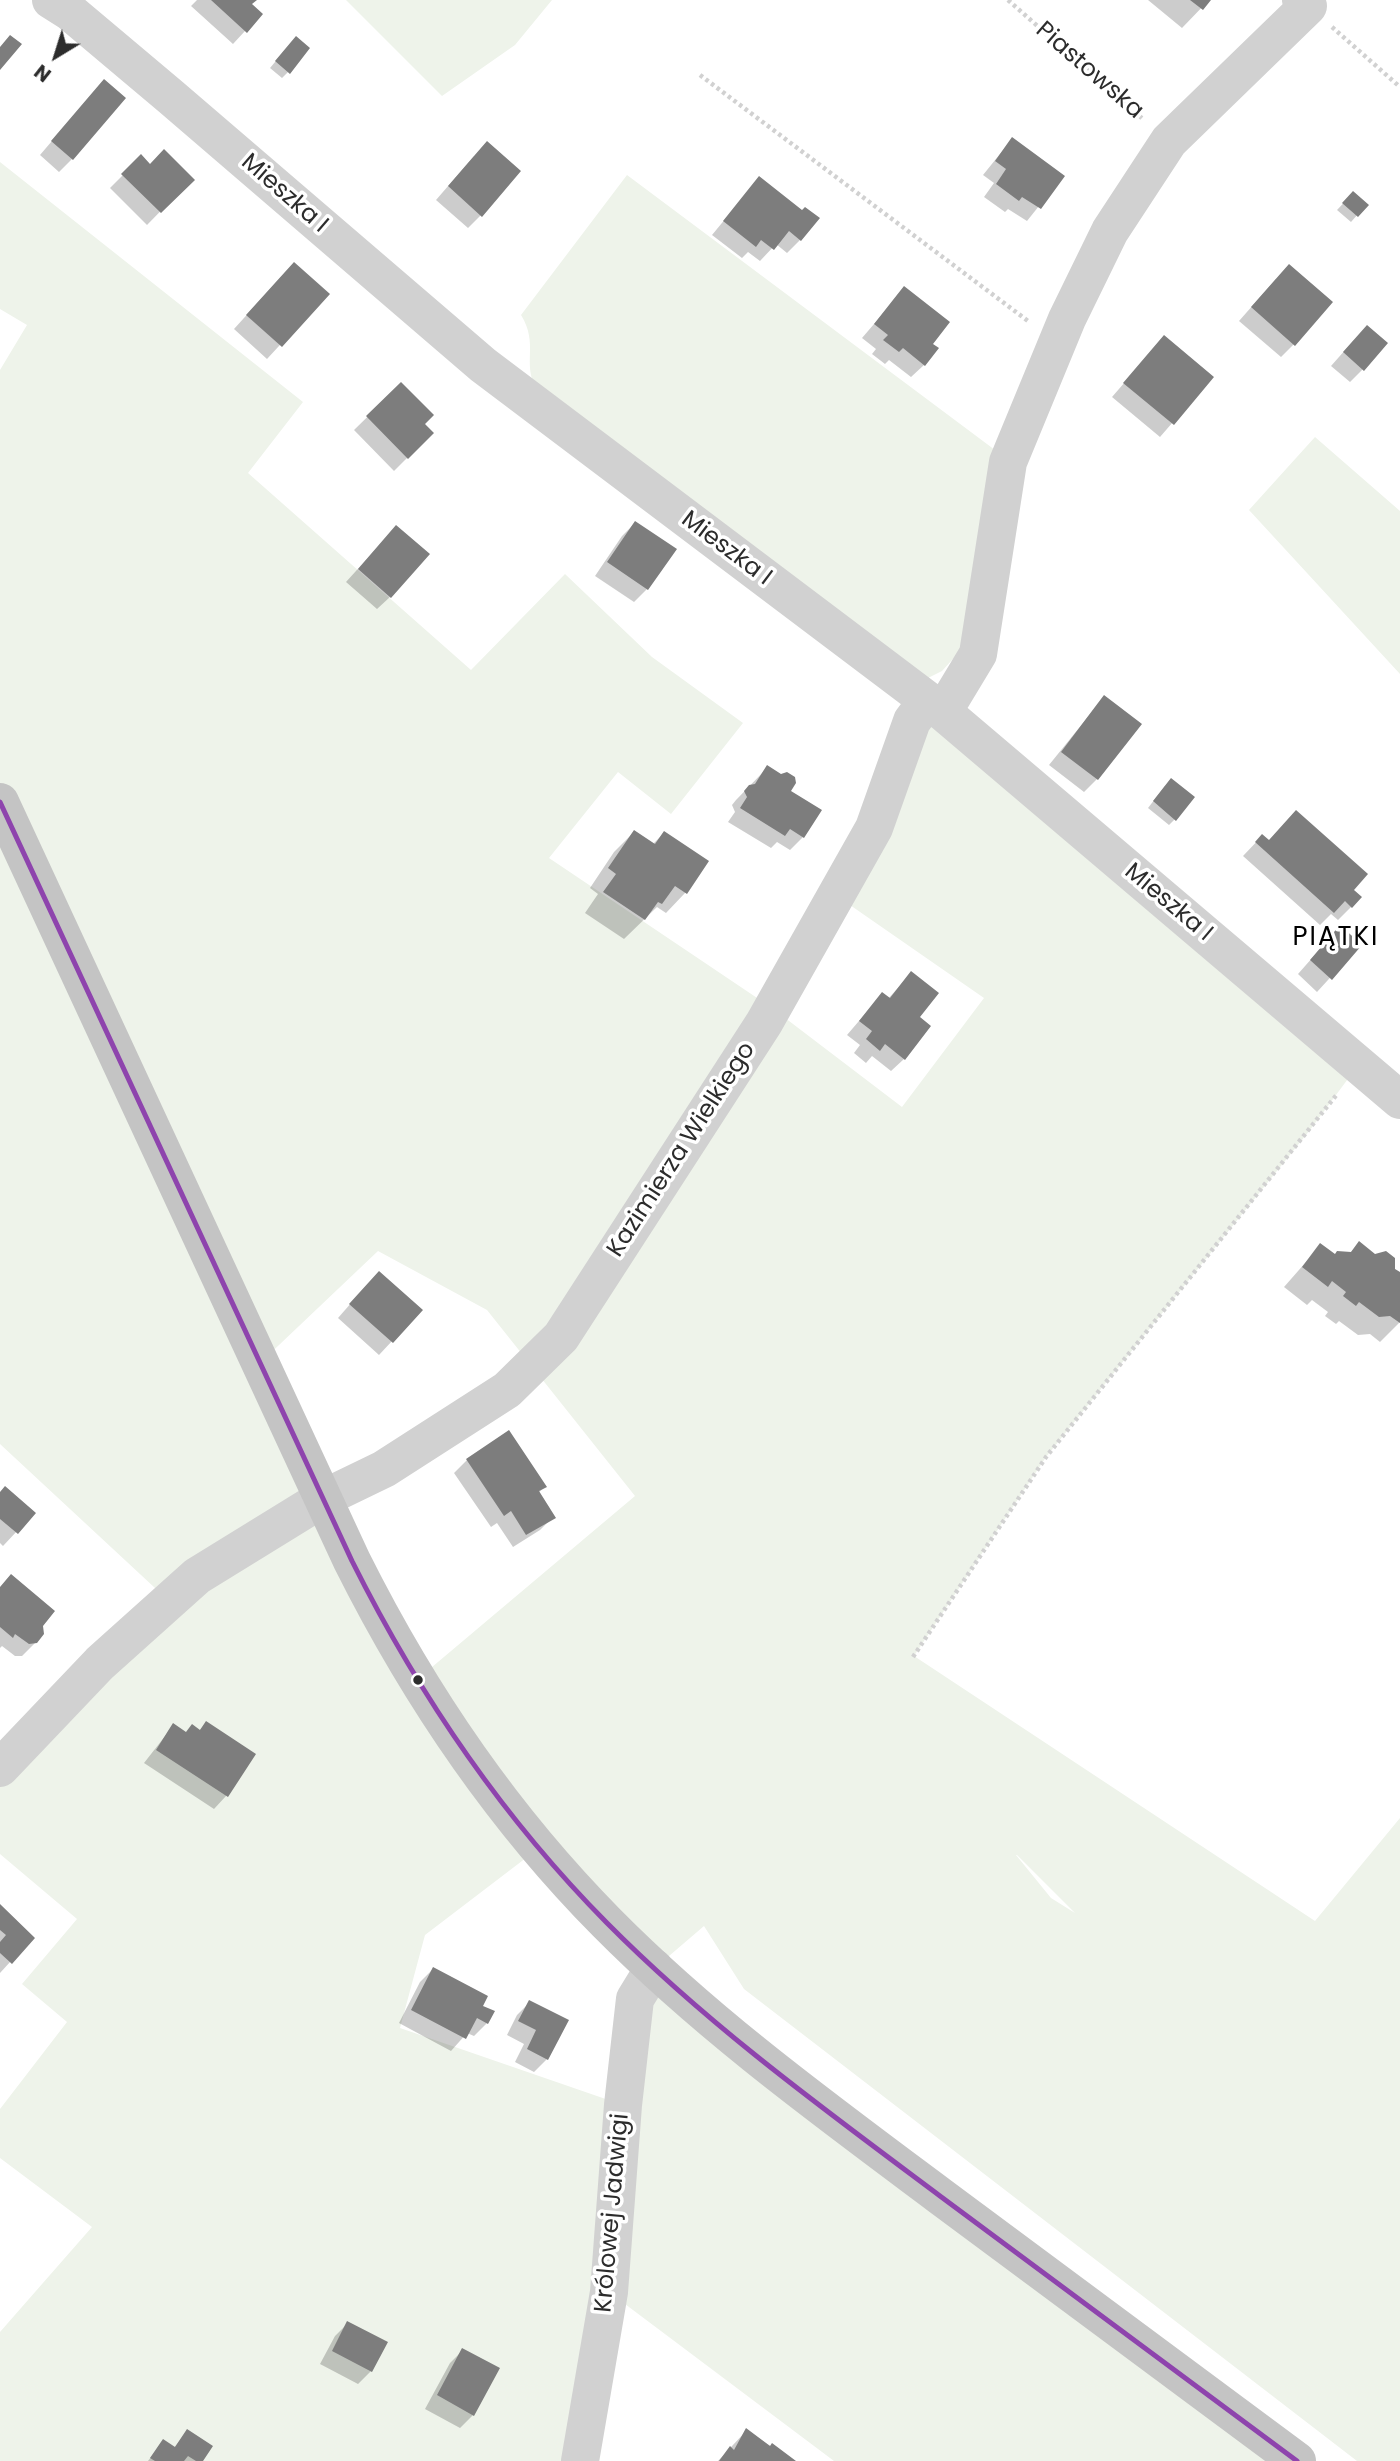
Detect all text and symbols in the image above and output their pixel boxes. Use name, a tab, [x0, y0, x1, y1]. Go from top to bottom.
street label: Piastowska	[1029, 16, 1149, 126]
north arrow	[21, 21, 91, 91]
text: N	[29, 58, 57, 88]
street label: Mieszka I	[235, 148, 333, 240]
street label: Mieszka I	[675, 506, 777, 592]
street label: Mieszka I	[1118, 858, 1218, 948]
district label: PIĄTKI	[1293, 922, 1379, 954]
street label: Kazimierza Wielkiego	[602, 1037, 762, 1263]
unlabelled marker	[411, 1673, 425, 1687]
street label: Królowej Jadwigi	[590, 2112, 636, 2314]

